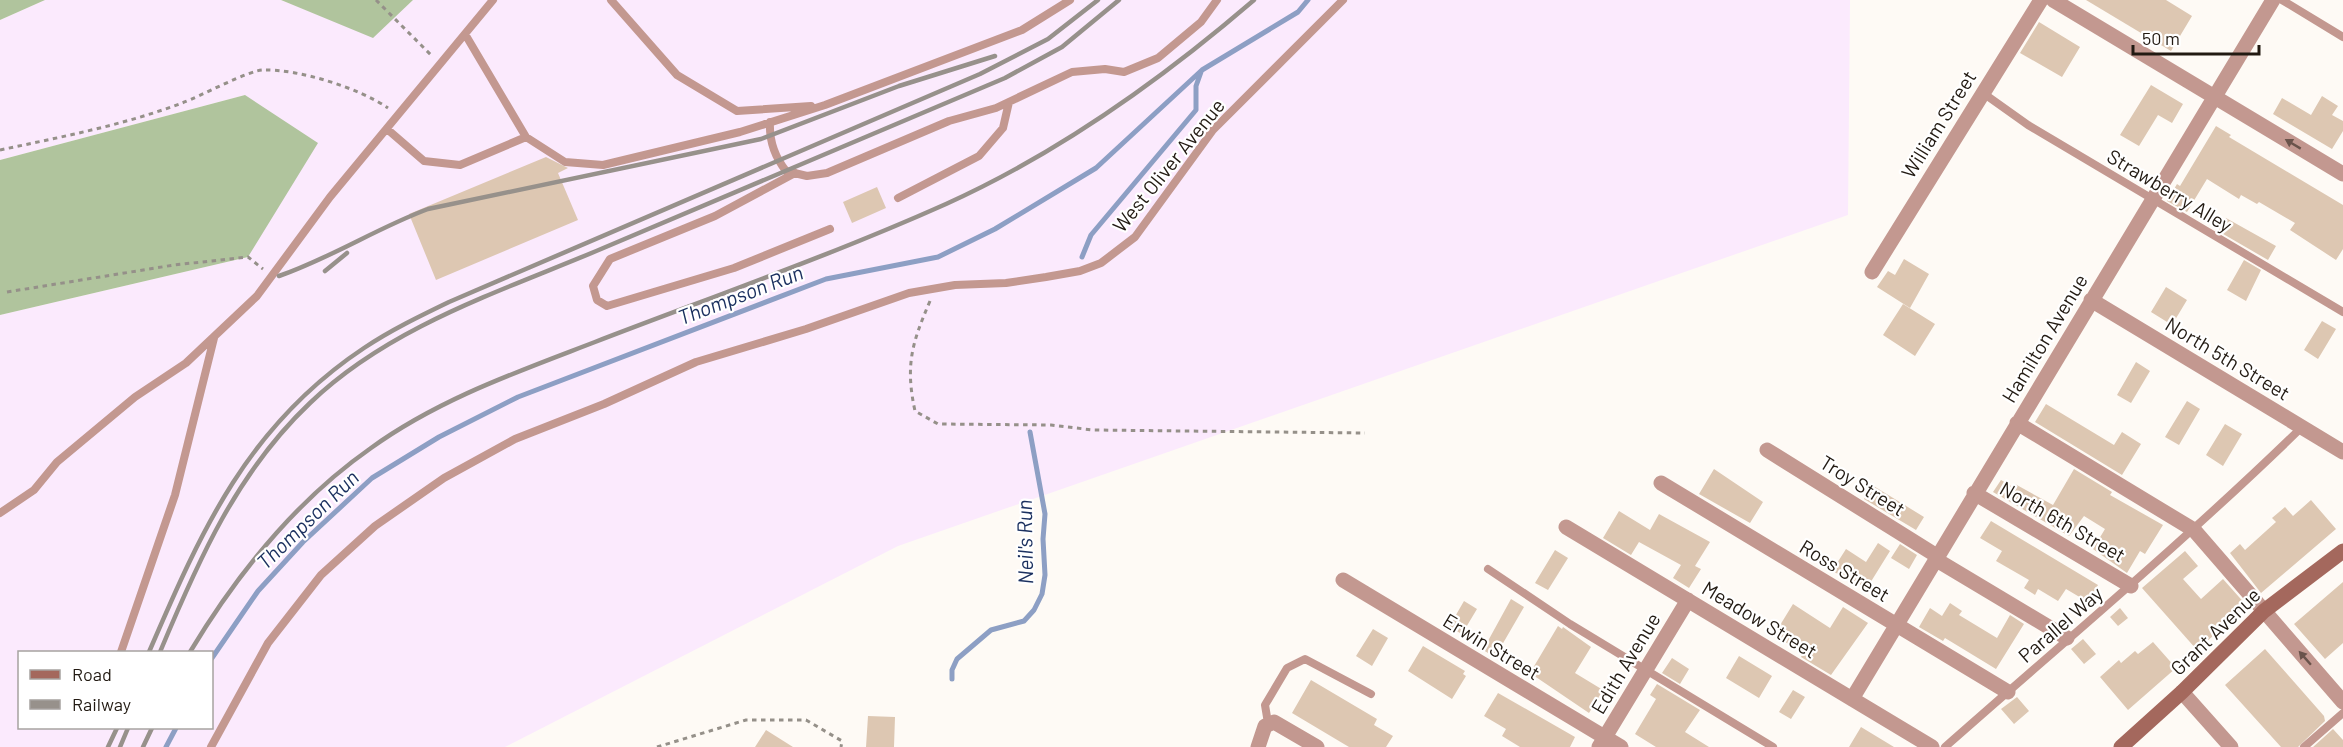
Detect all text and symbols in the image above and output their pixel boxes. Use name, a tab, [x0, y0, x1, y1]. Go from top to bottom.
scale bar	[2133, 18, 2259, 56]
text: 50 m	[2142, 27, 2180, 49]
street label: William Street	[1895, 66, 1981, 182]
street label: West Oliver Avenue	[1107, 93, 1229, 237]
one-way arrow	[2285, 138, 2301, 149]
street label: Strawberry Alley	[2103, 143, 2237, 237]
water label: Thompson Run	[674, 259, 806, 329]
street label: Hamilton Avenue	[1996, 269, 2092, 407]
street label: North 5th Street	[2161, 311, 2295, 405]
street label: Troy Street	[1816, 449, 1910, 521]
water label: Thompson Run	[251, 464, 363, 574]
street label: North 6th Street	[1996, 475, 2130, 567]
water label: Neil's Run	[1011, 499, 1037, 585]
street label: Ross Street	[1796, 534, 1894, 606]
street label: Meadow Street	[1698, 575, 1822, 663]
street label: Parallel Way	[2013, 581, 2107, 667]
street label: Grant Avenue	[2165, 582, 2265, 680]
street label: Erwin Street	[1439, 608, 1545, 684]
street label: Edith Avenue	[1585, 608, 1665, 718]
one-way arrow	[2298, 650, 2311, 666]
legend	[18, 651, 213, 729]
text: Road	[72, 663, 112, 685]
text: Railway	[72, 693, 131, 715]

